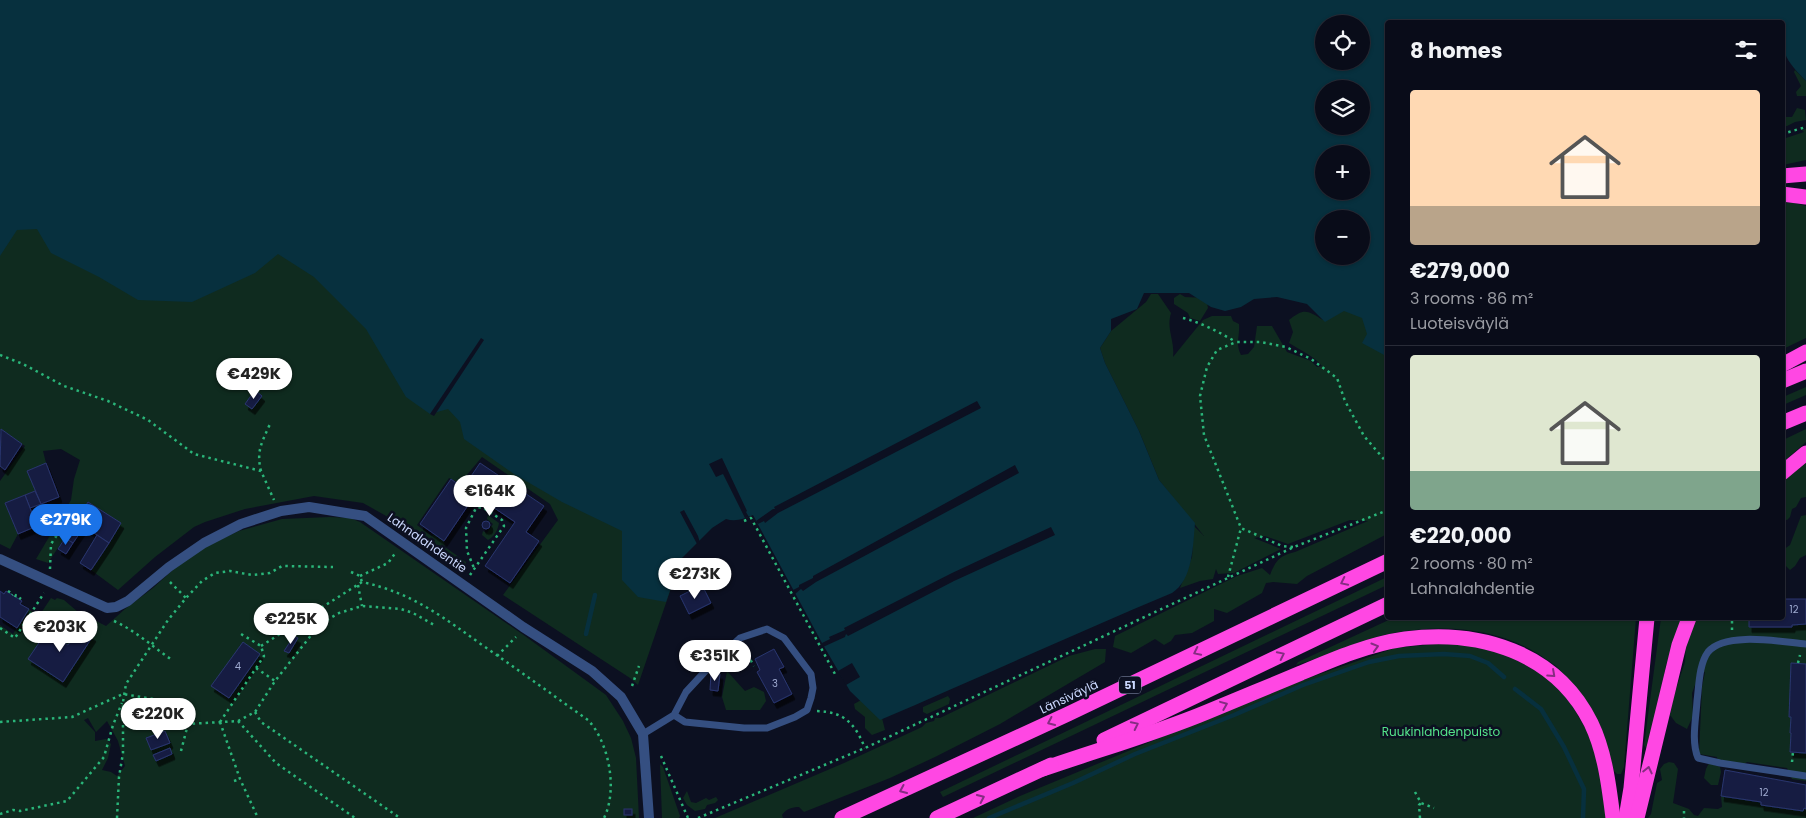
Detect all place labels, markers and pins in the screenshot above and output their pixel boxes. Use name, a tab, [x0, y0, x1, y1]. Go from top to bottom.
pin: €429K	[219, 358, 289, 400]
pin: €164K	[455, 474, 525, 517]
pin: €279K	[31, 504, 101, 546]
pin: €273K	[660, 558, 730, 600]
pin: €225K	[256, 602, 326, 645]
pin: €203K	[25, 610, 95, 653]
pin: €351K	[680, 640, 750, 682]
pin: €220K	[123, 698, 193, 740]

